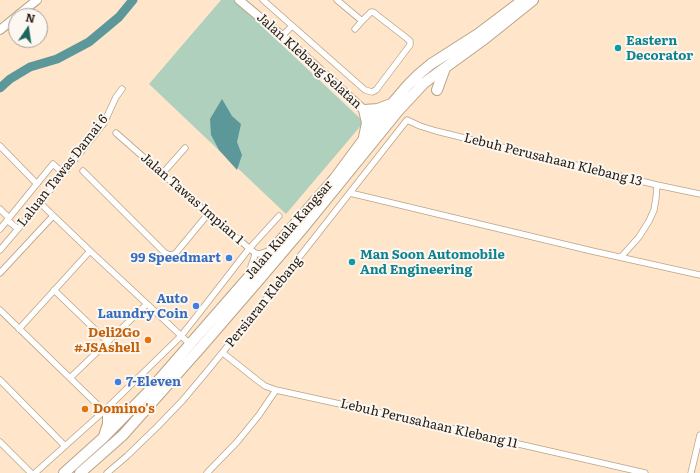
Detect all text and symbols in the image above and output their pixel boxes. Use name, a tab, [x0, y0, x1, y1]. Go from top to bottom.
north arrow	[8, 8, 48, 48]
text: N	[24, 8, 37, 26]
street label: Jalan Klebang Selatan	[253, 10, 365, 112]
place label: Eastern Decorator	[626, 33, 693, 64]
marker: Eastern Decorator	[613, 43, 623, 53]
street label: Laluan Tawas Damai 6	[14, 112, 112, 230]
street label: Lebuh Perusahaan Klebang 13	[462, 130, 644, 190]
street label: Jalan Tawas Impian 1	[137, 150, 247, 248]
street label: Jalan Kuala Kangsar	[242, 177, 336, 283]
place label: Man Soon Automobile And Engineering	[360, 247, 505, 278]
place label: 99 Speedmart	[131, 250, 221, 266]
street label: Persiaran Klebang	[222, 253, 306, 351]
marker: 99 Speedmart	[224, 253, 234, 263]
marker: Man Soon Automobile And Engineering	[347, 257, 357, 267]
place label: Auto Laundry Coin	[97, 291, 188, 322]
marker: Auto Laundry Coin	[191, 301, 201, 311]
place label: Deli2Go #JSAshell	[74, 325, 140, 356]
marker: Deli2Go #JSAshell	[143, 335, 153, 345]
place label: 7-Eleven	[126, 374, 181, 390]
marker: 7-Eleven	[113, 377, 123, 387]
street label: Lebuh Perusahaan Klebang 11	[339, 396, 519, 452]
place label: Domino's	[93, 401, 155, 417]
marker: Domino's	[80, 404, 90, 414]

